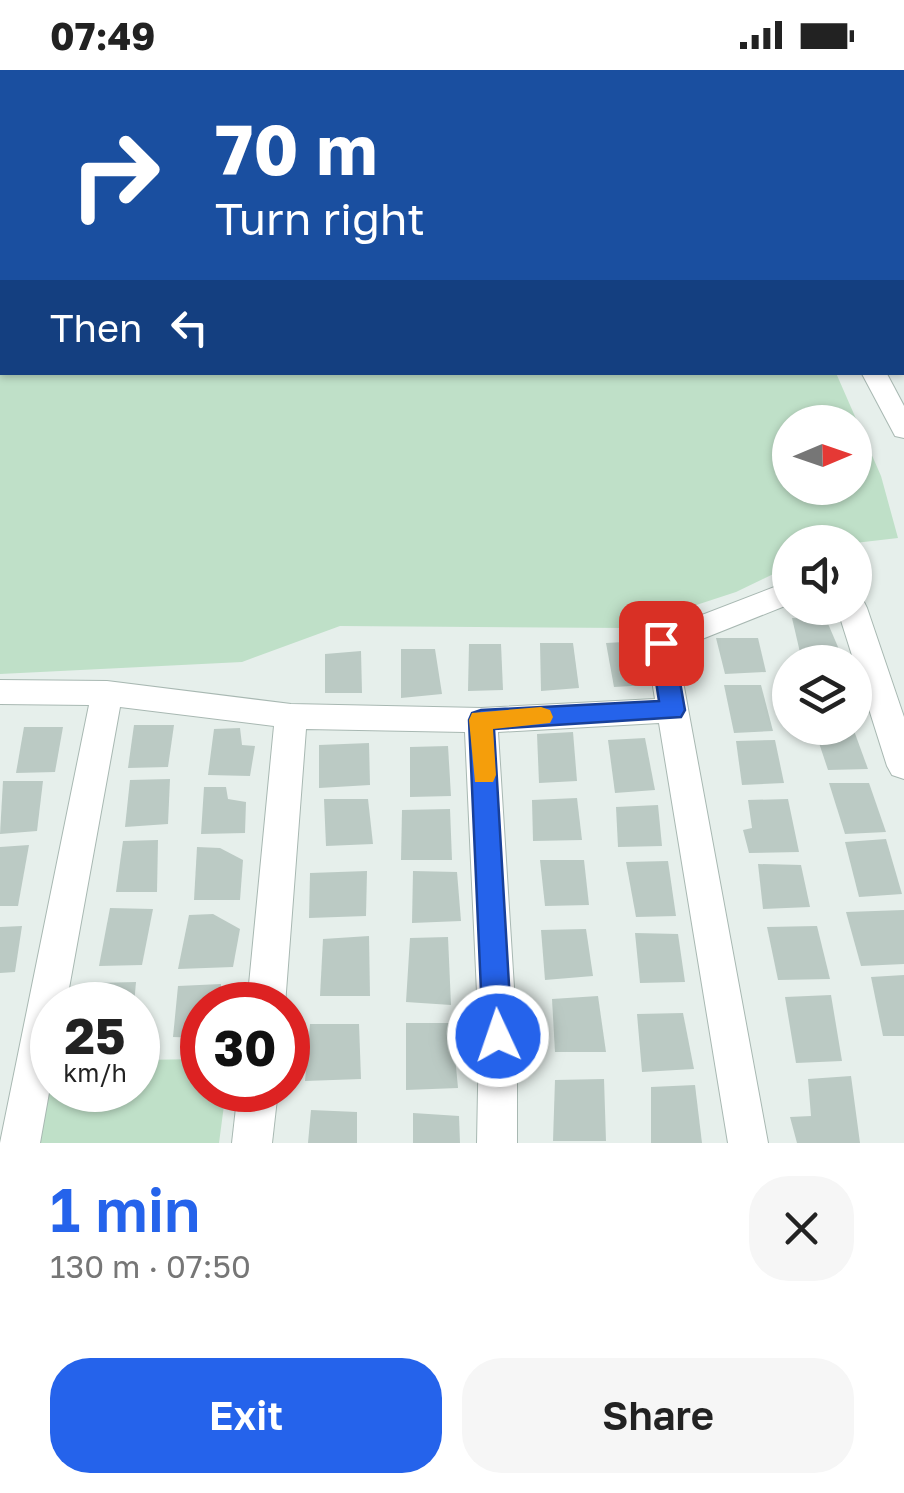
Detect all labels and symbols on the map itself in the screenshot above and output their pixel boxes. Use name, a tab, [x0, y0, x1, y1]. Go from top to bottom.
north arrow	[772, 405, 872, 505]
pin	[619, 601, 704, 686]
speed limit sign: 30	[180, 982, 310, 1112]
position arrow	[446, 984, 550, 1088]

